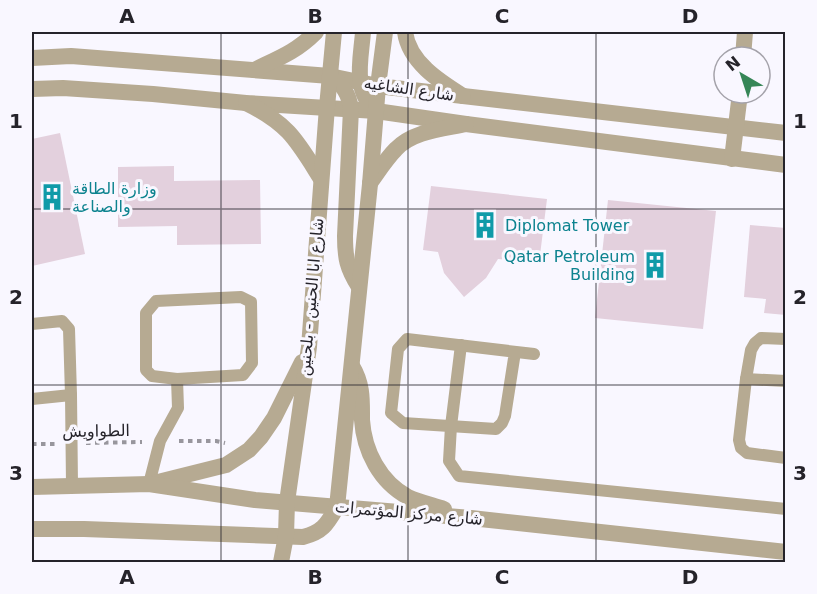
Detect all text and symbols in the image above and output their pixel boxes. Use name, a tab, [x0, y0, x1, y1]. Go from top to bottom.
text: A	[119, 4, 135, 28]
text: B	[307, 4, 323, 28]
text: C	[495, 4, 509, 28]
text: D	[682, 4, 698, 28]
north arrow	[712, 45, 772, 105]
text: N	[722, 52, 744, 75]
street label: شارع الشاغيه	[363, 73, 455, 106]
text: 1	[9, 109, 23, 133]
text: 1	[793, 109, 807, 133]
place label: وزارة الطاقة والصناعة	[72, 179, 157, 217]
building icon: وزارة الطاقة والصناعة	[37, 182, 67, 212]
building icon: Diplomat Tower	[470, 210, 500, 240]
place label: Diplomat Tower	[505, 216, 630, 235]
street label: شارع ابا الحنين - بلحنين	[295, 217, 328, 377]
place label: Qatar Petroleum Building	[504, 247, 635, 284]
building icon: Qatar Petroleum Building	[640, 250, 670, 280]
text: 2	[9, 285, 23, 309]
text: 2	[793, 285, 807, 309]
street label: الطواويش	[62, 421, 130, 442]
text: 3	[9, 461, 23, 485]
text: 3	[793, 461, 807, 485]
street label: شارع مركز المؤتمرات	[334, 497, 484, 530]
text: A	[119, 565, 135, 589]
text: B	[307, 565, 323, 589]
text: C	[495, 565, 509, 589]
text: D	[682, 565, 698, 589]

